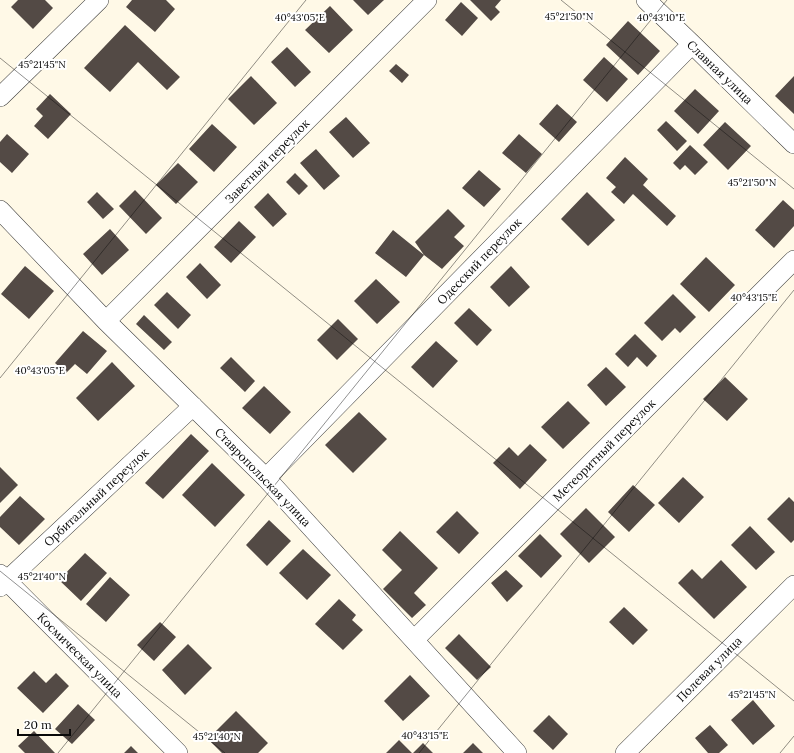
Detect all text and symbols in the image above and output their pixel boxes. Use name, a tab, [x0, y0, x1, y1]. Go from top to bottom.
text: 45°21'50"N	[545, 10, 594, 23]
text: 40°43'05"E	[275, 11, 325, 24]
text: 40°43'10"E	[637, 11, 685, 24]
street label: Славная улица	[684, 37, 756, 107]
text: 45°21'45"N	[18, 58, 66, 71]
street label: Заветный переулок	[221, 115, 313, 207]
text: 45°21'50"N	[728, 176, 777, 189]
street label: Одесский переулок	[434, 214, 525, 308]
text: 40°43'15"E	[730, 291, 778, 304]
text: 40°43'05"E	[15, 364, 65, 377]
street label: Метеоритный переулок	[550, 395, 659, 504]
street label: Ставропольская улица	[212, 424, 314, 530]
street label: Орбитальный переулок	[41, 444, 152, 549]
text: 45°21'40"N	[18, 570, 67, 583]
street label: Космическая улица	[34, 609, 126, 701]
street label: Полевая улица	[673, 633, 745, 705]
text: 45°21'45"N	[728, 688, 776, 701]
scale bar	[18, 711, 70, 737]
text: 20 m	[24, 717, 52, 732]
text: 40°43'15"E	[401, 729, 449, 742]
text: 45°21'40"N	[193, 730, 242, 743]

